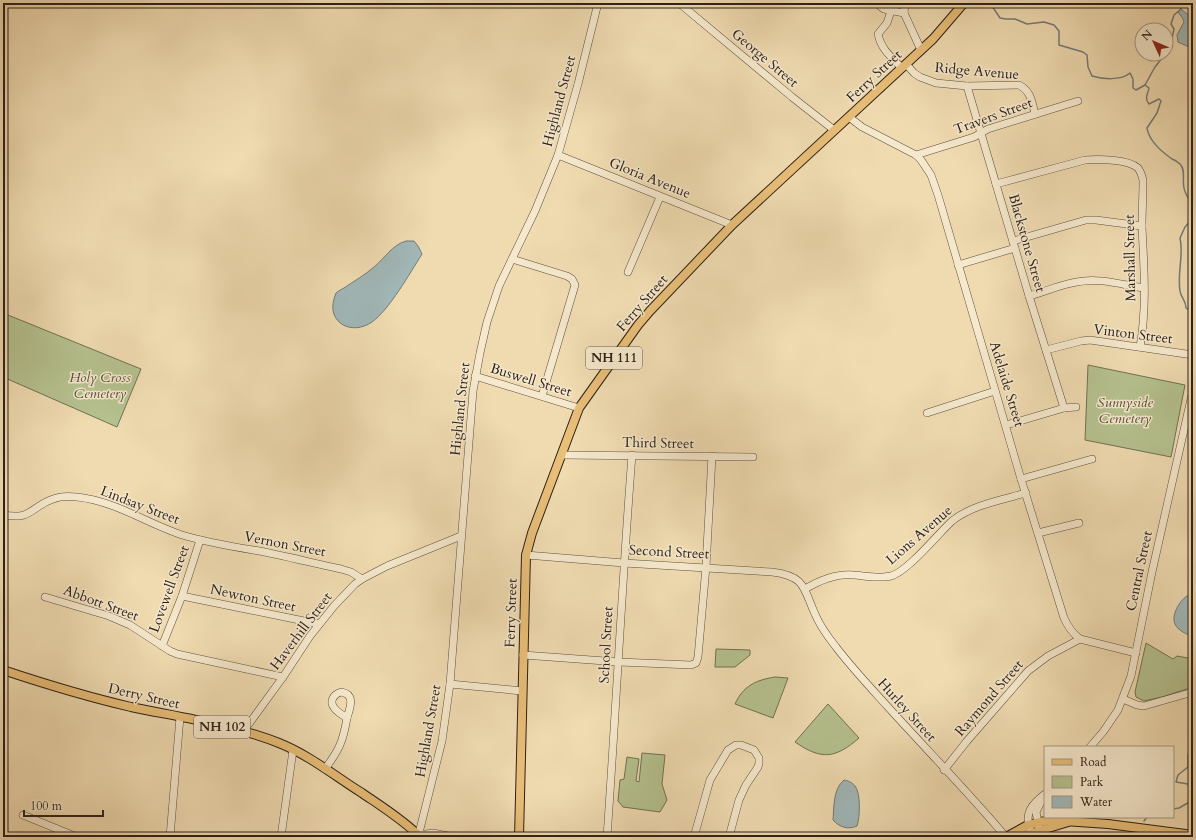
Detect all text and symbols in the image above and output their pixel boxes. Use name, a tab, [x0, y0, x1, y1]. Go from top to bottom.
north arrow	[1134, 22, 1174, 62]
street label: George Street	[728, 24, 803, 92]
text: N	[1138, 26, 1156, 44]
street label: Ferry Street	[842, 45, 906, 107]
street label: Highland Street	[538, 53, 580, 149]
street label: Ridge Avenue	[934, 58, 1020, 84]
street label: Travers Street	[951, 93, 1035, 139]
street label: Gloria Avenue	[606, 153, 694, 203]
street label: Blackstone Street	[1004, 192, 1050, 295]
street label: Marshall Street	[1120, 214, 1140, 302]
street label: Ferry Street	[612, 270, 672, 335]
street label: Vinton Street	[1092, 320, 1174, 348]
street label: Adelaide Street	[985, 339, 1029, 430]
road number: NH 111	[586, 347, 642, 369]
street label: Buswell Street	[488, 359, 575, 402]
street label: Highland Street	[446, 361, 474, 457]
park label: Holy Cross Cemetery	[69, 368, 131, 403]
park label: Sunnyside Cemetery	[1097, 393, 1154, 428]
street label: Third Street	[622, 433, 695, 453]
street label: Lindsay Street	[98, 481, 183, 529]
street label: Lions Avenue	[882, 501, 956, 569]
street label: Vernon Street	[243, 527, 328, 561]
street label: Central Street	[1121, 529, 1157, 613]
street label: Second Street	[628, 540, 710, 564]
street label: Lovewell Street	[144, 542, 194, 635]
street label: Ferry Street	[500, 577, 522, 648]
street label: Newton Street	[209, 580, 298, 616]
street label: Abbott Street	[61, 581, 142, 626]
street label: Haverhill Street	[266, 588, 337, 674]
street label: School Street	[594, 605, 618, 684]
street label: Raymond Street	[951, 655, 1028, 740]
street label: Hurley Street	[873, 674, 941, 746]
street label: Derry Street	[106, 679, 182, 714]
street label: Highland Street	[411, 683, 446, 779]
road number: NH 102	[194, 716, 250, 738]
legend	[1044, 746, 1174, 818]
text: Road	[1080, 754, 1107, 770]
text: Park	[1080, 774, 1104, 790]
scale bar	[24, 792, 103, 818]
text: Water	[1079, 794, 1113, 810]
text: 100 m	[30, 798, 63, 814]

